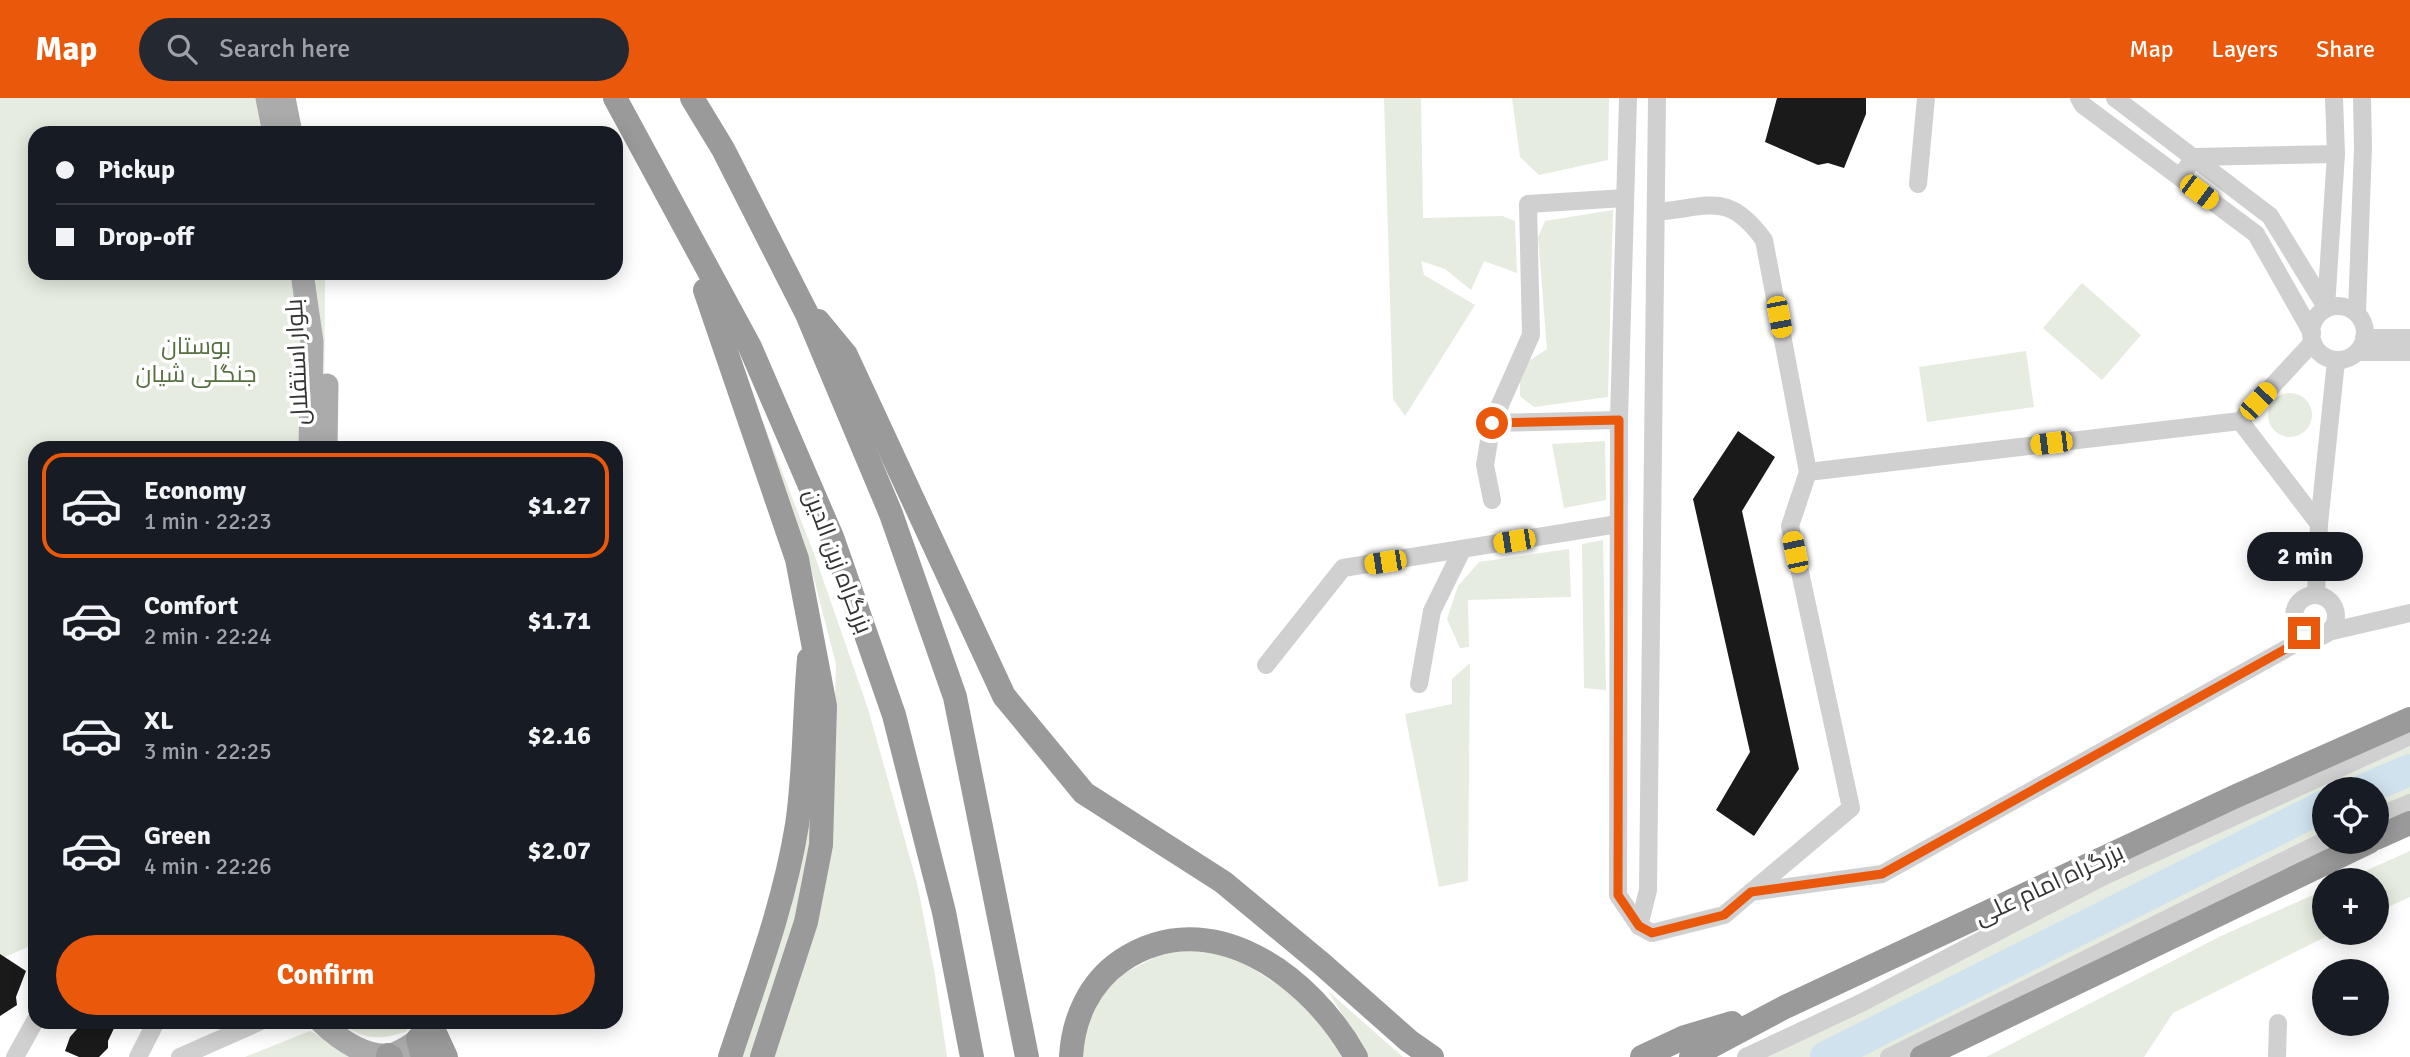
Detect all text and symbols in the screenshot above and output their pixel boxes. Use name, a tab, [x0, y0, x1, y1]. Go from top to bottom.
search box	[139, 18, 629, 81]
text: Map	[35, 29, 97, 70]
icon: search	[163, 30, 201, 68]
text: Search here	[219, 33, 350, 65]
text: Map	[2129, 34, 2174, 64]
text: Layers	[2212, 34, 2278, 64]
text: Share	[2316, 34, 2375, 64]
text: Pickup	[98, 154, 175, 186]
car	[2176, 171, 2223, 213]
text: Drop-off	[98, 221, 194, 253]
car	[1765, 294, 1794, 340]
street label: بلوار استقلال	[279, 298, 315, 426]
park label: بوستان جنگلی شیان	[135, 331, 257, 389]
car	[2236, 378, 2281, 424]
route start	[1476, 407, 1508, 439]
car	[2029, 430, 2074, 456]
icon: car	[60, 474, 123, 537]
text: Economy	[144, 475, 246, 507]
street label: بزرگراه زین الدین	[797, 484, 879, 638]
text: $1.27	[527, 490, 591, 522]
text: 1 min · 22:23	[144, 507, 272, 536]
car	[1492, 527, 1537, 555]
car	[1781, 529, 1810, 575]
callout: 2 min	[2246, 532, 2362, 580]
text: 2 min	[2277, 542, 2333, 571]
car	[1363, 548, 1408, 576]
icon: car	[60, 589, 123, 652]
text: Comfort	[144, 590, 238, 622]
text: $1.71	[527, 605, 591, 637]
route end	[2288, 617, 2320, 649]
text: 2 min · 22:24	[144, 622, 272, 651]
icon: car	[60, 704, 123, 767]
text: XL	[144, 705, 174, 737]
text: $2.16	[527, 720, 591, 752]
text: 3 min · 22:25	[144, 737, 272, 766]
map controls	[2312, 777, 2389, 1036]
button: locate	[2312, 777, 2389, 854]
icon: car	[60, 819, 123, 882]
text: Green	[144, 820, 211, 852]
text: $2.07	[527, 835, 591, 867]
street label: بزرگراه امام علی	[1970, 836, 2129, 933]
text: 4 min · 22:26	[144, 852, 272, 881]
button: +	[2312, 868, 2389, 945]
button: Confirm	[56, 935, 595, 1015]
button: −	[2312, 959, 2389, 1036]

